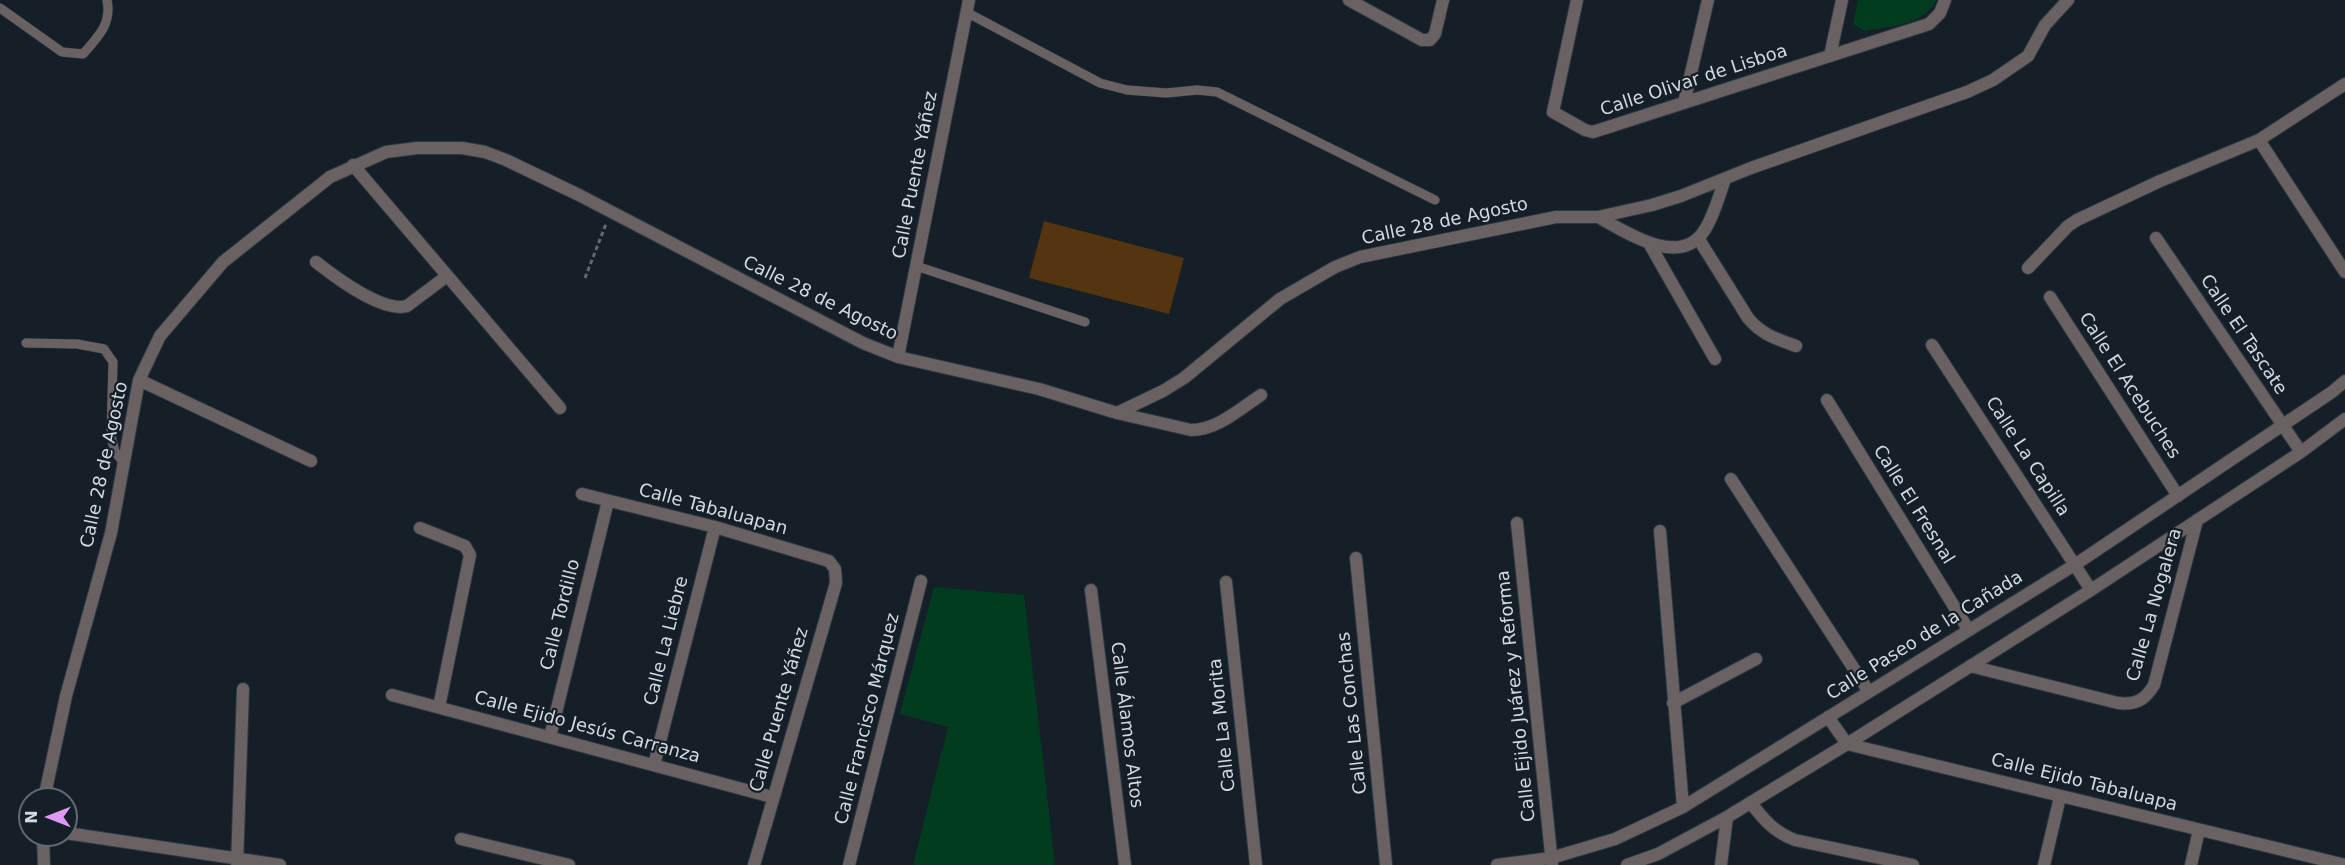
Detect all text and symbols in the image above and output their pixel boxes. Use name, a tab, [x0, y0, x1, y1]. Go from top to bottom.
street label: Calle Olivar de Lisboa	[1598, 41, 1790, 121]
street label: Calle Puente Yáñez	[889, 89, 943, 261]
street label: Calle 28 de Agosto	[1360, 194, 1530, 250]
street label: Calle 28 de Agosto	[739, 252, 901, 346]
street label: Calle El Tascate	[2195, 271, 2291, 399]
street label: Calle El Acebuches	[2074, 309, 2184, 463]
street label: Calle 28 de Agosto	[77, 380, 133, 550]
street label: Calle La Capilla	[1980, 393, 2074, 521]
street label: Calle El Fresnal	[1868, 441, 1958, 569]
street label: Calle Tabaluapan	[636, 480, 790, 540]
street label: Calle La Nogalera	[2123, 526, 2187, 684]
street label: Calle Tordillo	[537, 557, 585, 673]
street label: Calle Paseo de la Cañada	[1823, 567, 2027, 705]
street label: Calle Ejido Juárez y Reforma	[1493, 569, 1541, 823]
street label: Calle La Liebre	[640, 574, 694, 708]
street label: Calle Francisco Márquez	[831, 611, 905, 827]
street label: Calle Puente Yáñez	[746, 625, 814, 795]
street label: Calle Las Conchas	[1334, 631, 1372, 795]
street label: Calle Álamos Altos	[1105, 641, 1147, 809]
street label: Calle La Morita	[1205, 657, 1241, 793]
street label: Calle Ejido Jesús Carranza	[472, 687, 702, 769]
street label: Calle Ejido Tabaluapa	[1989, 749, 2179, 817]
north arrow	[18, 787, 78, 847]
text: N	[22, 810, 41, 824]

